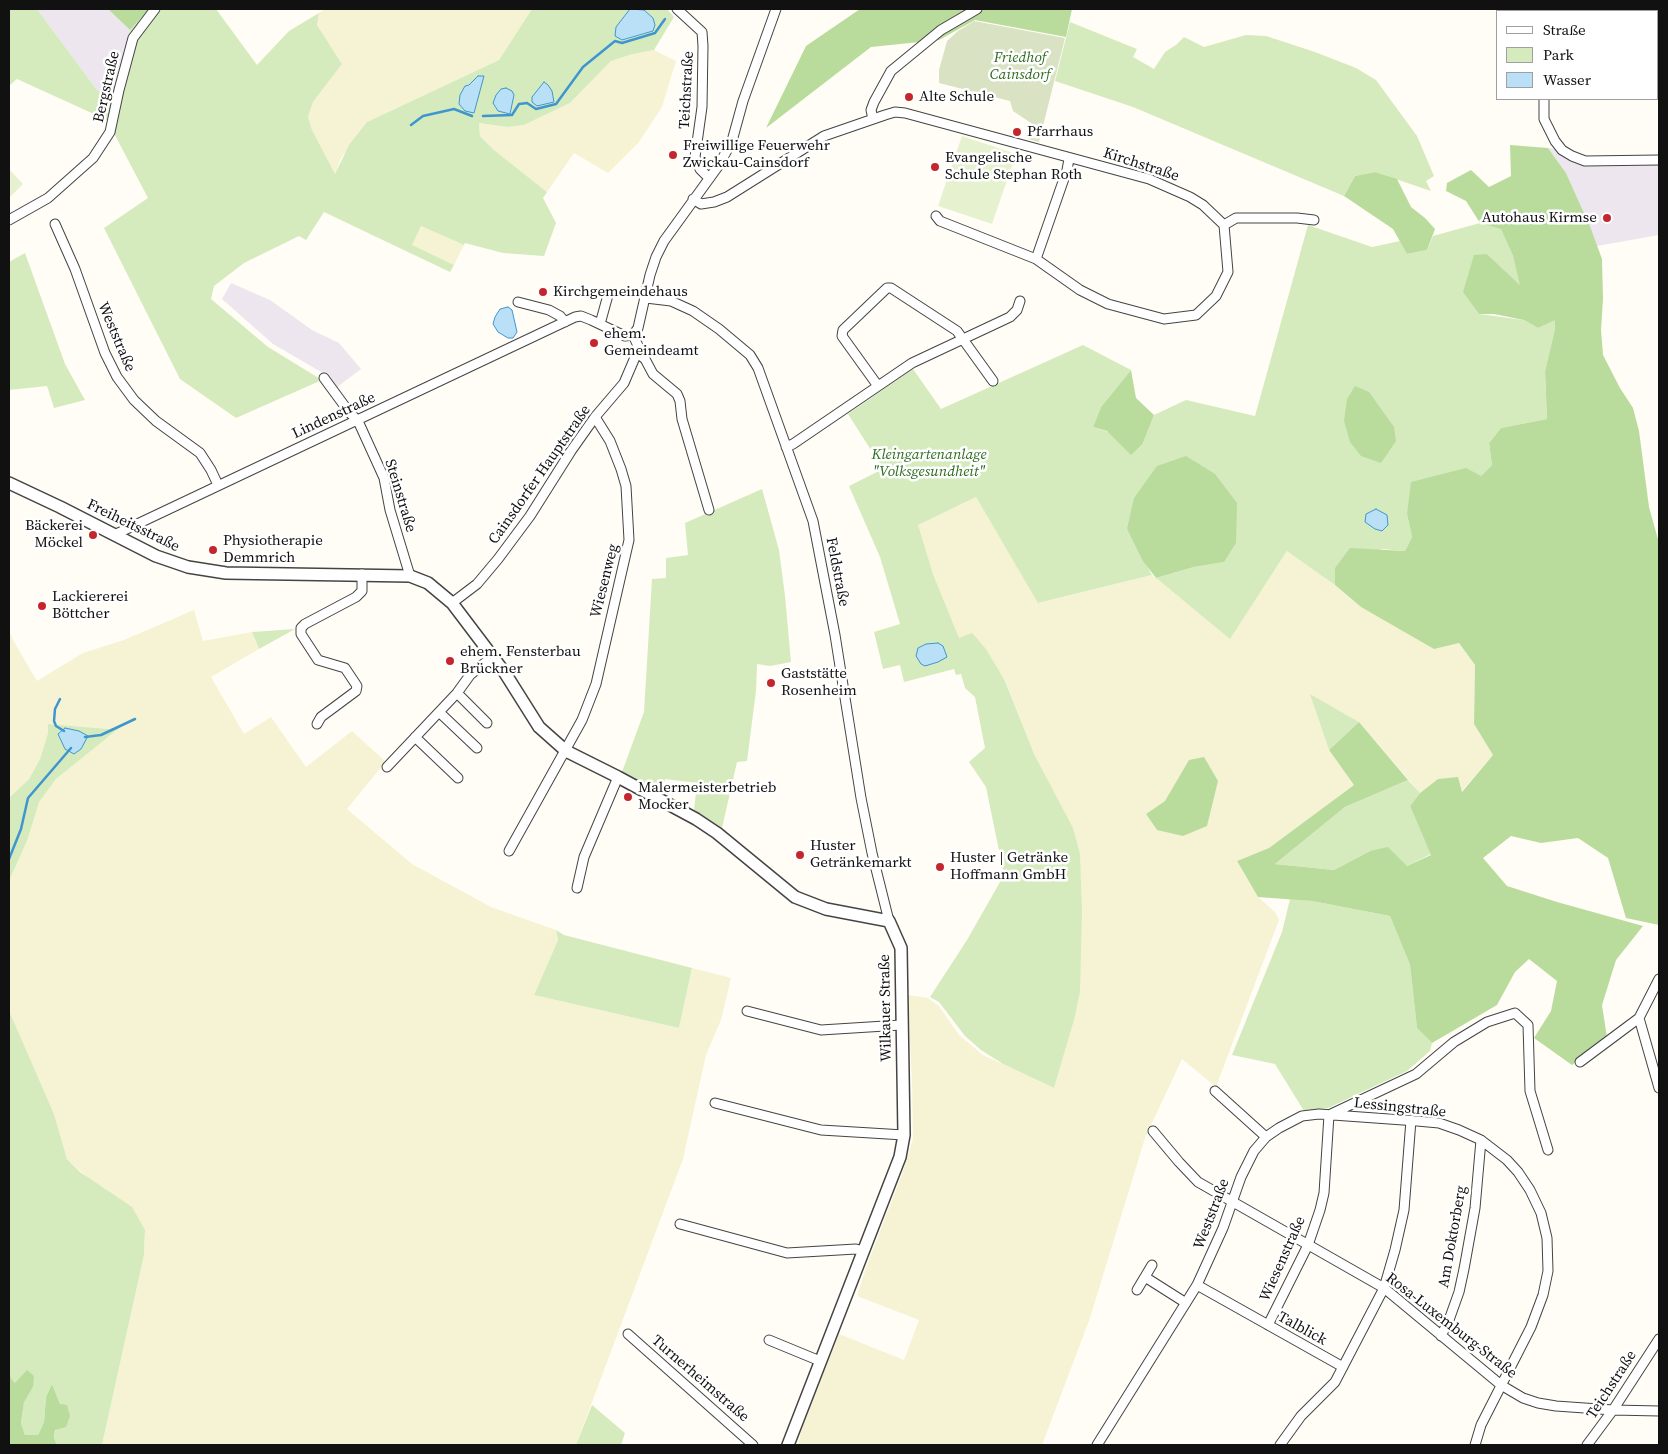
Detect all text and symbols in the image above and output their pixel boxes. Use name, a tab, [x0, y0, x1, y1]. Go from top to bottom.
legend	[1496, 10, 1658, 100]
text: Straße	[1543, 19, 1586, 40]
text: Park	[1543, 44, 1574, 65]
park label: Friedhof Cainsdorf	[990, 49, 1050, 84]
street label: Bergstraße	[90, 50, 124, 124]
street label: Teichstraße	[676, 51, 698, 129]
text: Wasser	[1543, 69, 1591, 90]
place label: Alte Schule	[919, 88, 994, 106]
marker: Alte Schule	[903, 91, 915, 103]
place label: Pfarrhaus	[1027, 123, 1093, 141]
marker: Pfarrhaus	[1011, 126, 1023, 138]
place label: Freiwillige Feuerwehr Zwickau-Cainsdorf	[683, 137, 830, 172]
street label: Kirchstraße	[1101, 144, 1181, 186]
marker: Freiwillige Feuerwehr Zwickau-Cainsdorf	[667, 149, 679, 161]
place label: Evangelische Schule Stephan Roth	[945, 149, 1082, 184]
marker: Evangelische Schule Stephan Roth	[929, 161, 941, 173]
place label: Autohaus Kirmse	[1482, 209, 1597, 227]
marker: Autohaus Kirmse	[1601, 212, 1613, 224]
place label: Kirchgemeindehaus	[553, 283, 688, 301]
marker: Kirchgemeindehaus	[537, 286, 549, 298]
street label: Weststraße	[93, 299, 139, 375]
place label: ehem. Gemeindeamt	[604, 325, 698, 360]
marker: ehem. Gemeindeamt	[588, 337, 600, 349]
street label: Lindenstraße	[290, 389, 378, 443]
street label: Cainsdorfer Hauptstraße	[485, 402, 595, 548]
park label: Kleingartenanlage "Volksgesundheit"	[871, 446, 987, 481]
street label: Steinstraße	[380, 457, 420, 535]
street label: Freiheitsstraße	[84, 496, 182, 556]
place label: Bäckerei Möckel	[25, 517, 83, 552]
marker: Bäckerei Möckel	[87, 529, 99, 541]
place label: Physiotherapie Demmrich	[223, 532, 323, 567]
street label: Feldstraße	[821, 536, 853, 608]
street label: Wiesenweg	[587, 542, 623, 620]
marker: Physiotherapie Demmrich	[207, 544, 219, 556]
place label: Lackiererei Böttcher	[52, 588, 128, 623]
marker: Lackiererei Böttcher	[36, 600, 48, 612]
place label: ehem. Fensterbau Brückner	[460, 643, 581, 678]
marker: ehem. Fensterbau Brückner	[444, 655, 456, 667]
place label: Gaststätte Rosenheim	[781, 665, 857, 700]
marker: Gaststätte Rosenheim	[765, 677, 777, 689]
place label: Malermeisterbetrieb Mocker	[638, 779, 776, 814]
marker: Malermeisterbetrieb Mocker	[622, 791, 634, 803]
place label: Huster Getränkemarkt	[810, 837, 911, 872]
marker: Huster Getränkemarkt	[794, 849, 806, 861]
place label: Huster | Getränke Hoffmann GmbH	[950, 849, 1068, 884]
marker: Huster | Getränke Hoffmann GmbH	[934, 861, 946, 873]
street label: Wilkauer Straße	[876, 954, 896, 1062]
street label: Lessingstraße	[1353, 1094, 1447, 1122]
street label: Weststraße	[1190, 1176, 1234, 1252]
street label: Am Doktorberg	[1435, 1184, 1471, 1290]
street label: Wiesenstraße	[1256, 1214, 1310, 1304]
street label: Rosa-Luxemburg-Straße	[1382, 1269, 1520, 1383]
street label: Talblick	[1274, 1308, 1330, 1350]
street label: Turnerheimstraße	[648, 1332, 752, 1426]
street label: Teichstraße	[1583, 1347, 1641, 1423]

